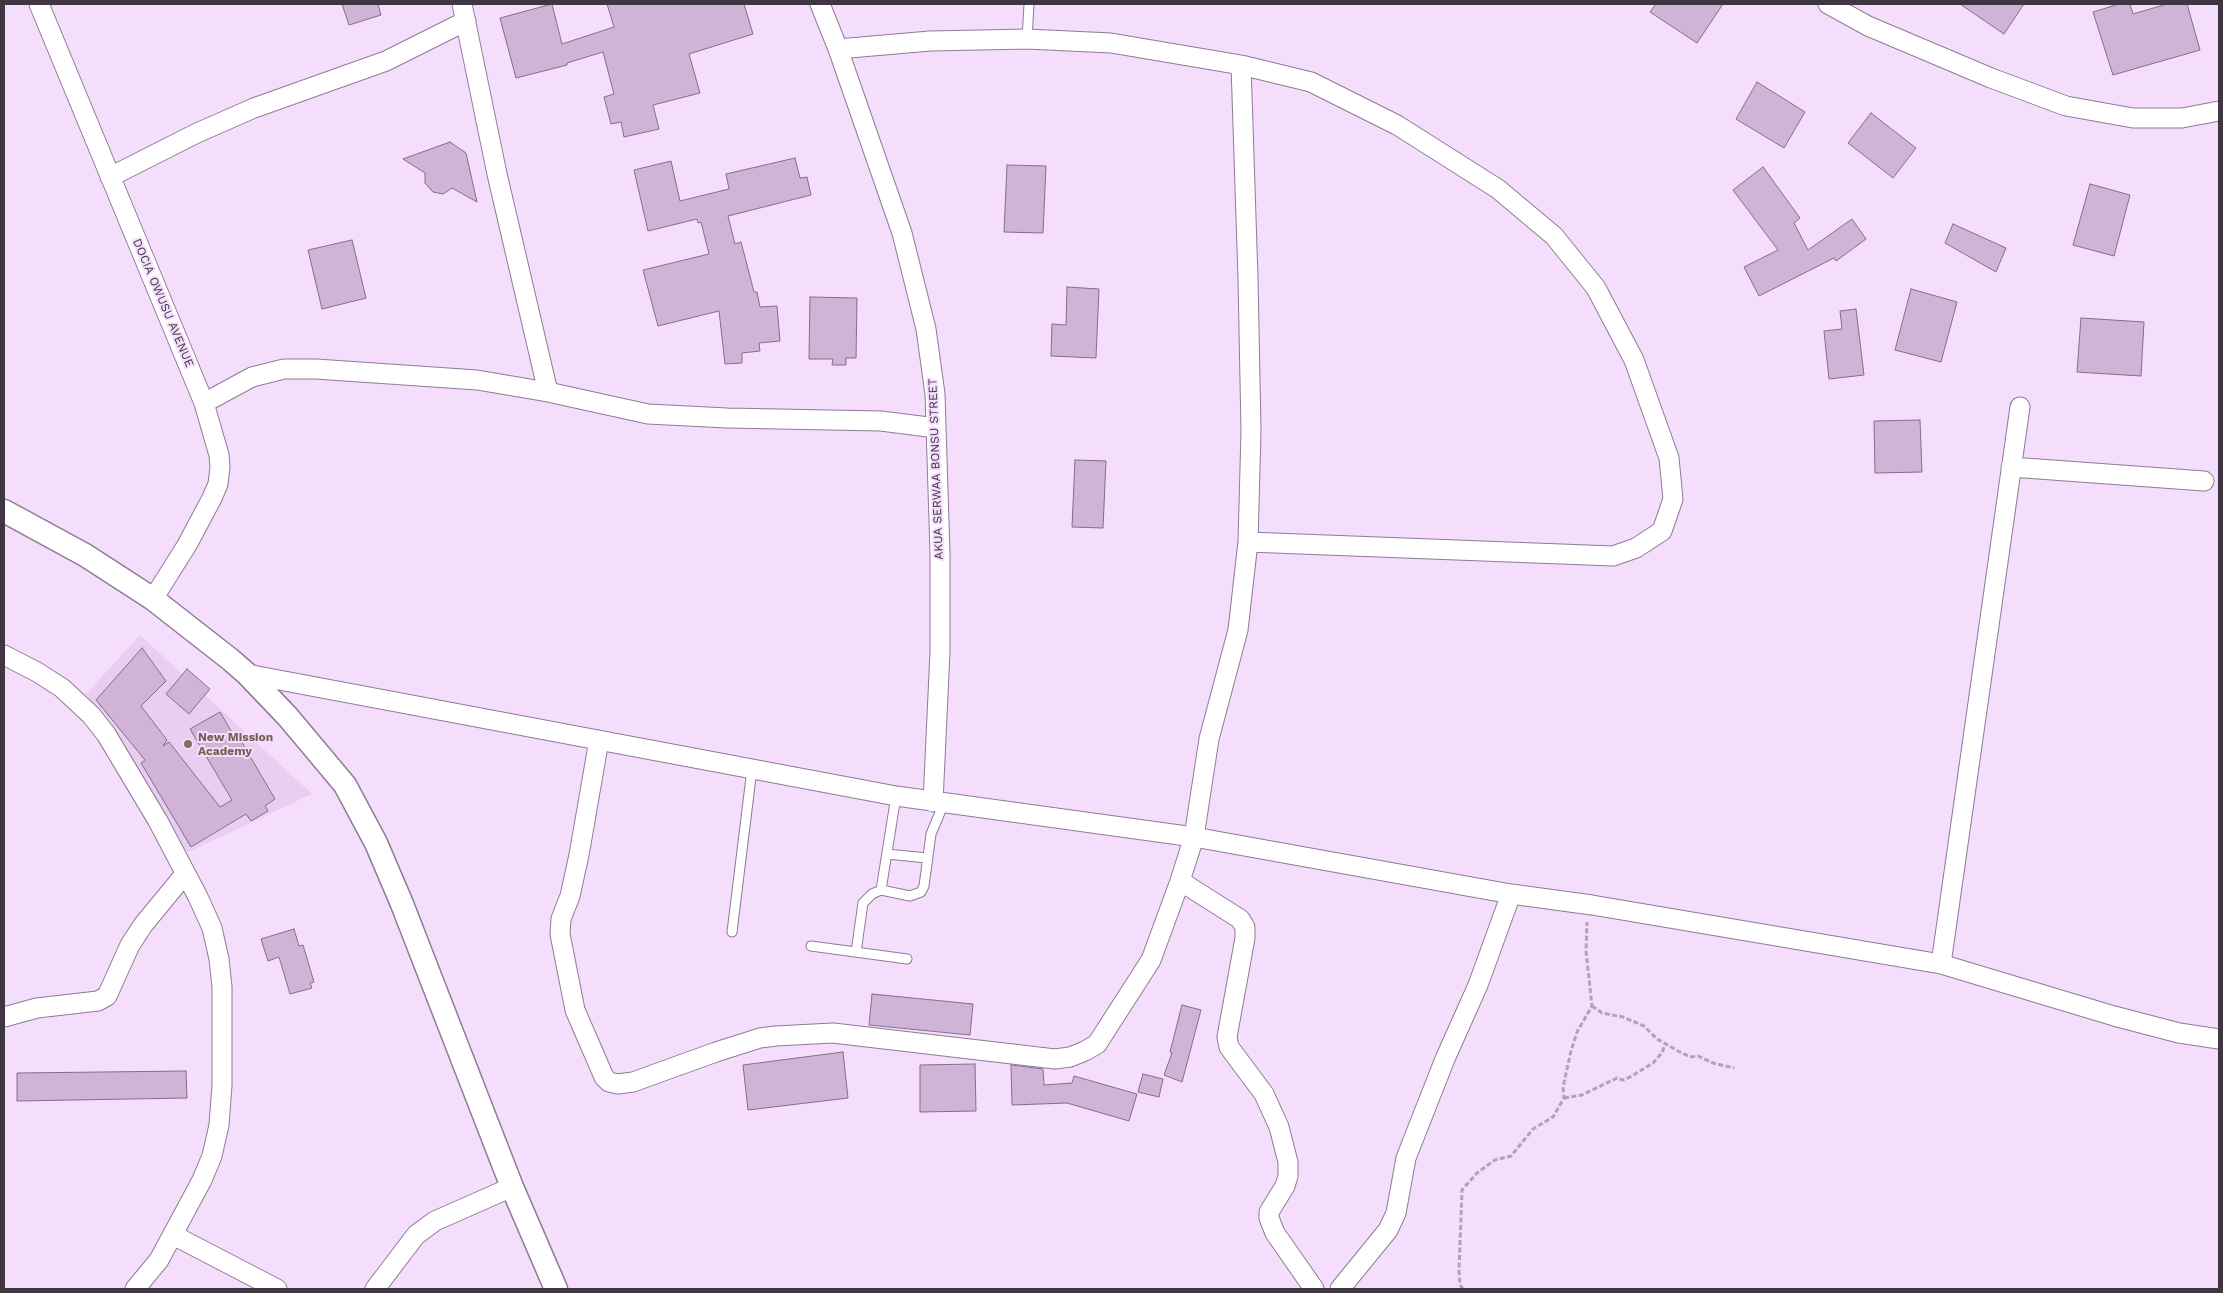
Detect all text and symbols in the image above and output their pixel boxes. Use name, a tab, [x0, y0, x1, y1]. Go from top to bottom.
street label: DOCIA OWUSU AVENUE	[129, 237, 197, 369]
street label: AKUA SERWAA BONSU STREET	[926, 378, 946, 560]
place label: New Mission Academy	[198, 730, 273, 758]
marker: New Mission Academy	[182, 738, 194, 750]

